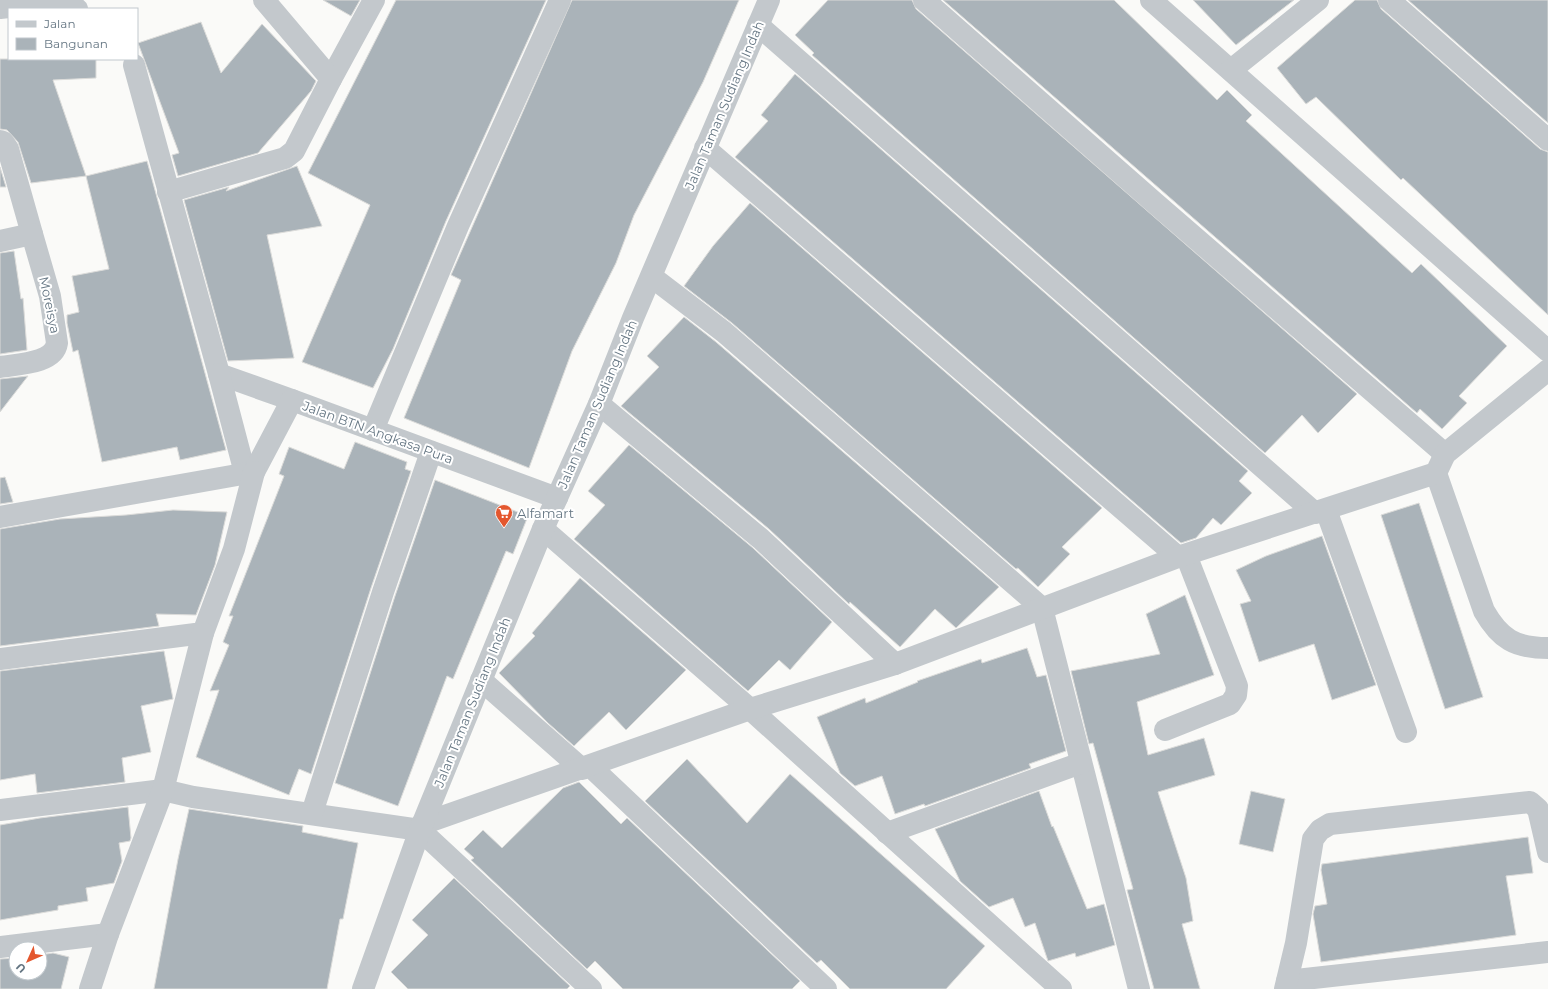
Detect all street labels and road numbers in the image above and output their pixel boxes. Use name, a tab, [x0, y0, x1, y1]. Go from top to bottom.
street label: Jalan Taman Sudiang Indah	[681, 18, 767, 193]
street label: Moreisya	[36, 275, 64, 335]
street label: Jalan Taman Sudiang Indah	[554, 317, 640, 492]
street label: Jalan BTN Angkasa Pura	[300, 397, 455, 467]
street label: Jalan Taman Sudiang Indah	[430, 615, 513, 790]

